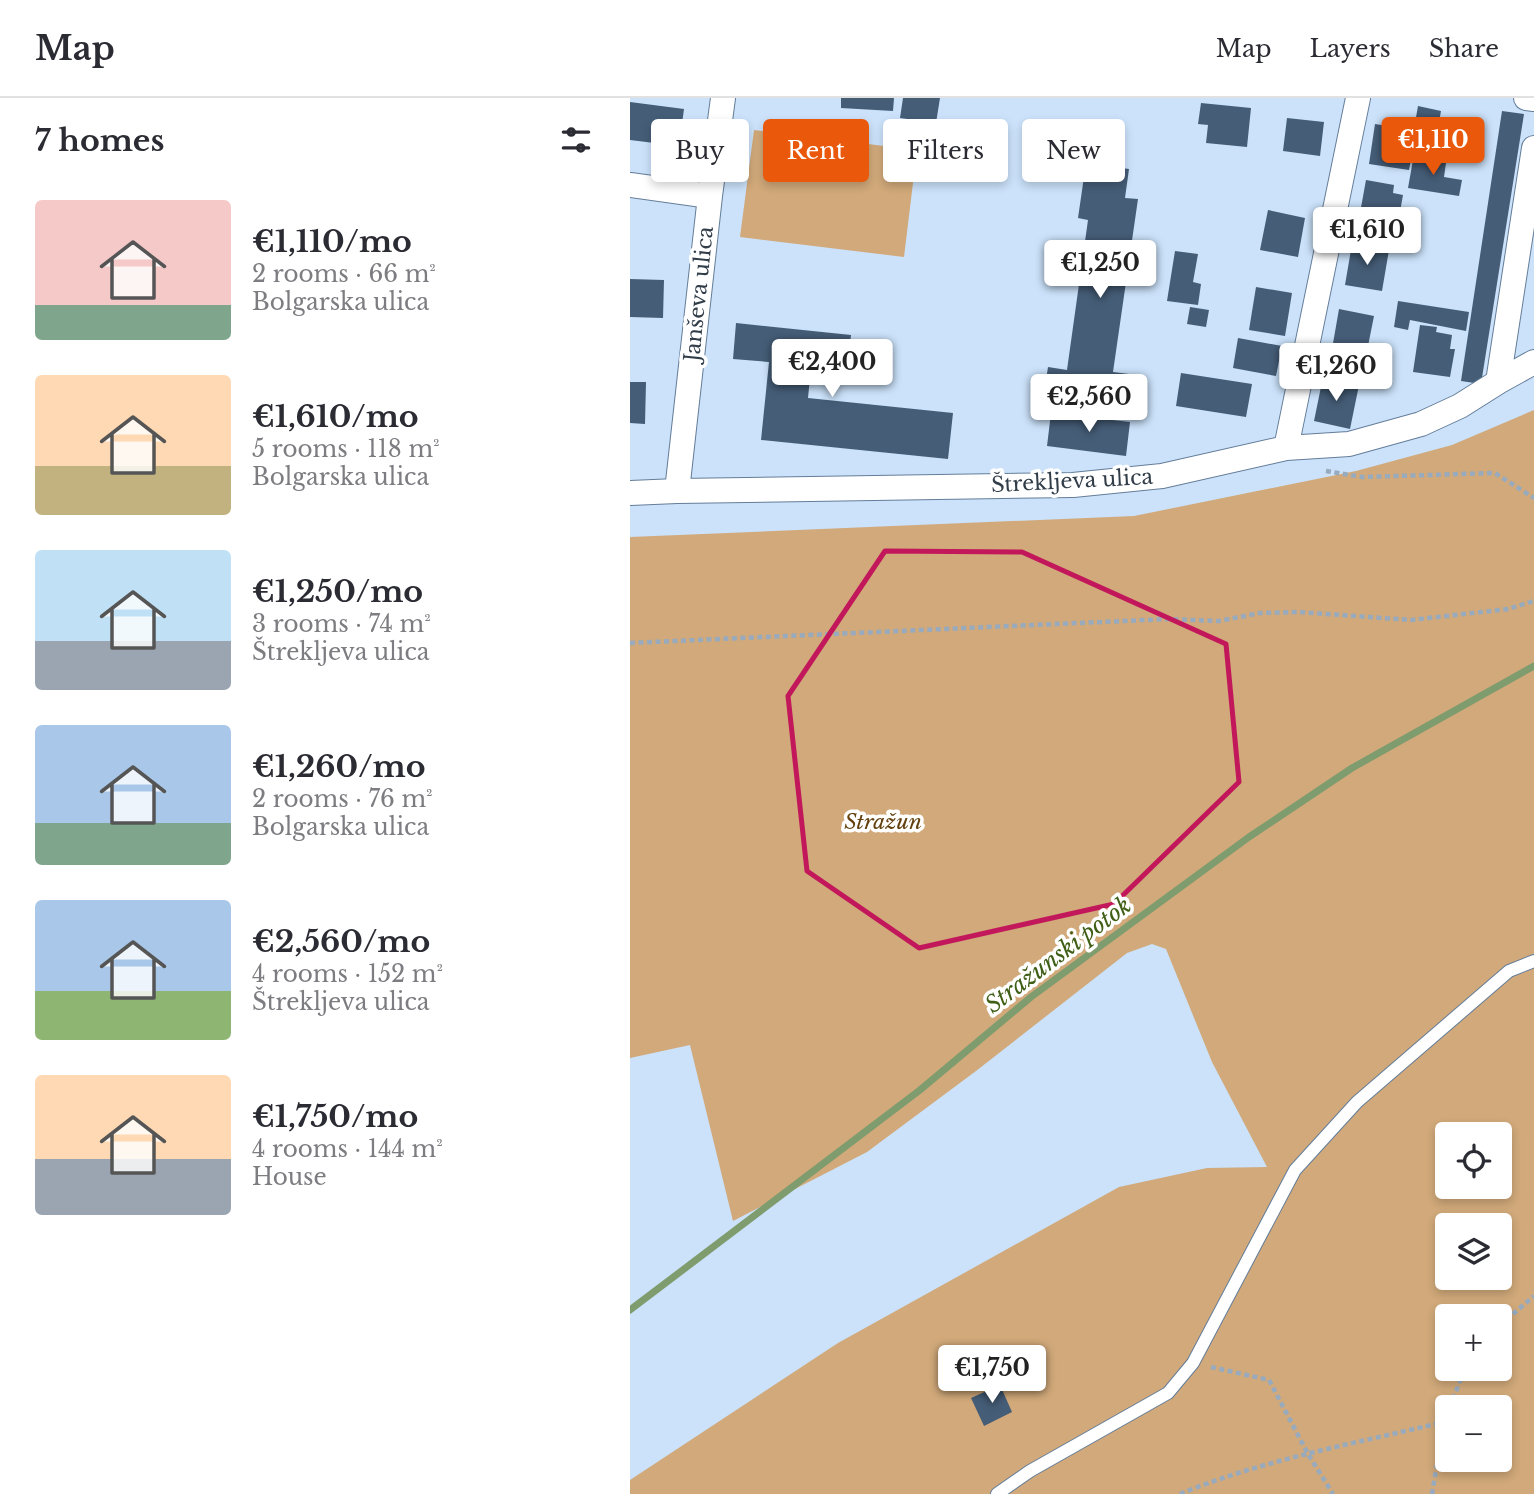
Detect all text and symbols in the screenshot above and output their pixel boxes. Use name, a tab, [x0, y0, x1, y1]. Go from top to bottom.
text: Map	[35, 28, 115, 69]
text: Map	[1216, 34, 1272, 63]
text: Layers	[1310, 34, 1391, 63]
text: Share	[1429, 34, 1499, 63]
pin: €1,110	[1376, 118, 1490, 177]
chip: Buy	[651, 119, 749, 182]
chip: Rent	[763, 119, 869, 182]
chip: Filters	[883, 119, 1008, 182]
chip: New	[1022, 119, 1125, 182]
icon: filters	[557, 121, 595, 159]
text: 7 homes	[35, 122, 164, 159]
text: €1,110	[1397, 126, 1469, 154]
pin: €1,610	[1310, 208, 1424, 267]
text: €1,610	[1329, 216, 1405, 244]
text: €1,110/mo	[252, 223, 412, 260]
street label: Janševa ulica	[679, 225, 719, 366]
icon: home	[91, 228, 175, 312]
pin: €1,250	[1043, 240, 1157, 300]
text: €1,250	[1060, 249, 1140, 277]
text: 2 rooms · 66 m²	[252, 260, 436, 288]
text: Bolgarska ulica	[252, 288, 429, 316]
pin: €2,400	[775, 340, 889, 399]
pin: €1,260	[1279, 344, 1393, 403]
text: €2,400	[788, 348, 876, 376]
text: €1,260	[1295, 352, 1377, 380]
pin: €2,560	[1032, 374, 1146, 434]
text: €2,560	[1046, 383, 1132, 411]
text: €1,610/mo	[252, 398, 419, 435]
icon: home	[91, 403, 175, 487]
text: 5 rooms · 118 m²	[252, 435, 440, 463]
text: Bolgarska ulica	[252, 463, 429, 491]
street label: Štrekljeva ulica	[990, 464, 1154, 498]
text: €1,250/mo	[252, 573, 423, 610]
icon: home	[91, 578, 175, 662]
text: 3 rooms · 74 m²	[252, 610, 431, 638]
text: Štrekljeva ulica	[252, 638, 430, 666]
text: €1,260/mo	[252, 748, 426, 785]
icon: home	[91, 753, 175, 837]
text: 2 rooms · 76 m²	[252, 785, 433, 813]
park label: Stražun	[844, 809, 922, 835]
text: Bolgarska ulica	[252, 813, 429, 841]
water label: Stražunski potok	[979, 891, 1137, 1019]
text: €2,560/mo	[252, 923, 430, 960]
icon: home	[91, 928, 175, 1012]
text: 4 rooms · 152 m²	[252, 960, 443, 988]
text: Štrekljeva ulica	[252, 988, 430, 1016]
text: €1,750/mo	[252, 1098, 418, 1135]
icon: home	[91, 1103, 175, 1187]
map controls	[1435, 1122, 1512, 1472]
button: locate	[1435, 1122, 1512, 1199]
text: 4 rooms · 144 m²	[252, 1135, 443, 1163]
text: House	[252, 1163, 327, 1191]
button: layers	[1435, 1213, 1512, 1290]
button: +	[1435, 1304, 1512, 1381]
pin: €1,750	[935, 1346, 1049, 1405]
text: €1,750	[954, 1354, 1030, 1382]
button: −	[1435, 1395, 1512, 1472]

